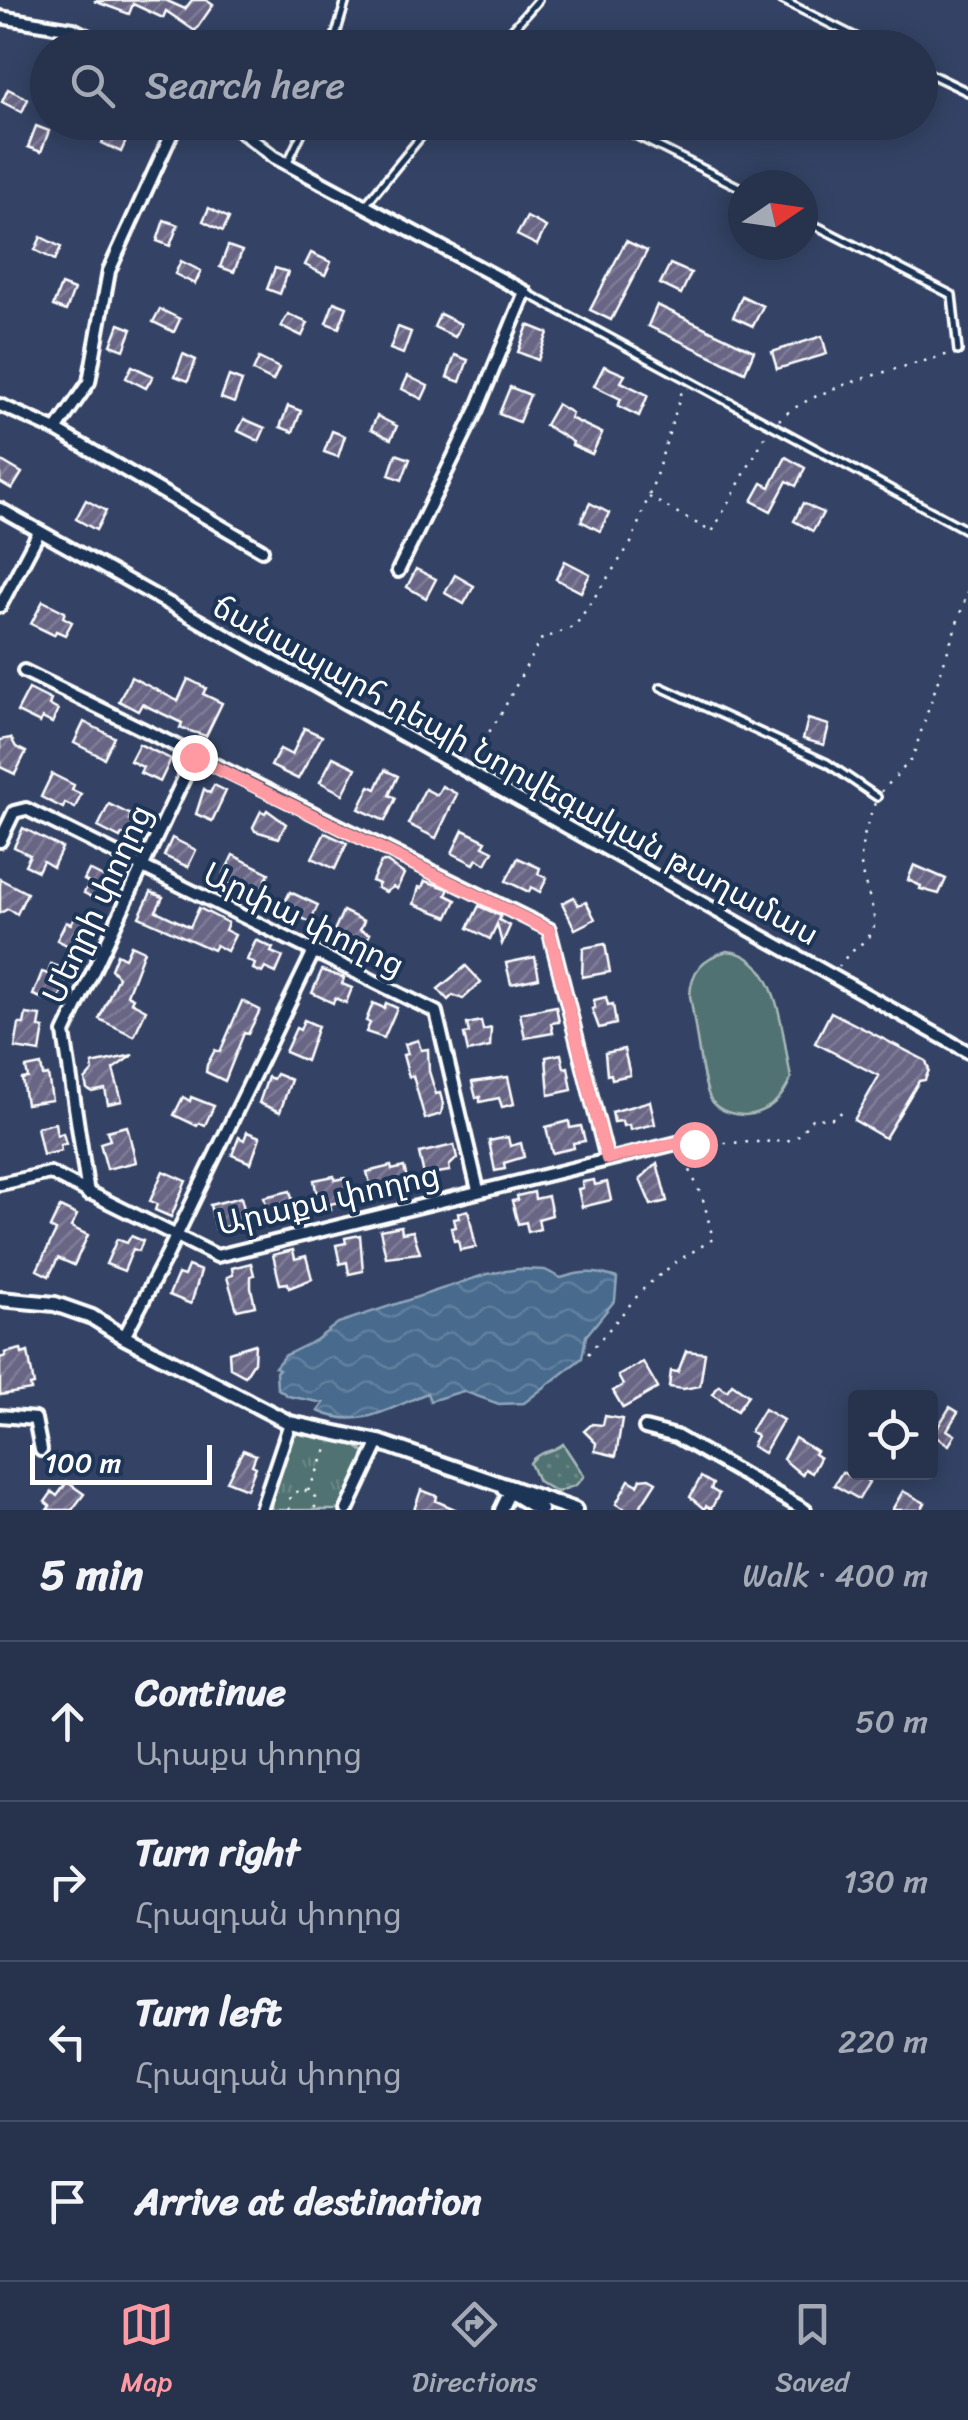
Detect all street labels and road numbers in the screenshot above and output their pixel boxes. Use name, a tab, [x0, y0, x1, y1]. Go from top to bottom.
street label: ճանապարհ դեպի Նորվեգական թաղամաս	[202, 579, 830, 962]
street label: Մեղրի փողոց	[26, 795, 169, 1014]
street label: Արփա փողոց	[193, 846, 415, 993]
street label: Արաքս փողոց	[211, 1146, 445, 1253]

